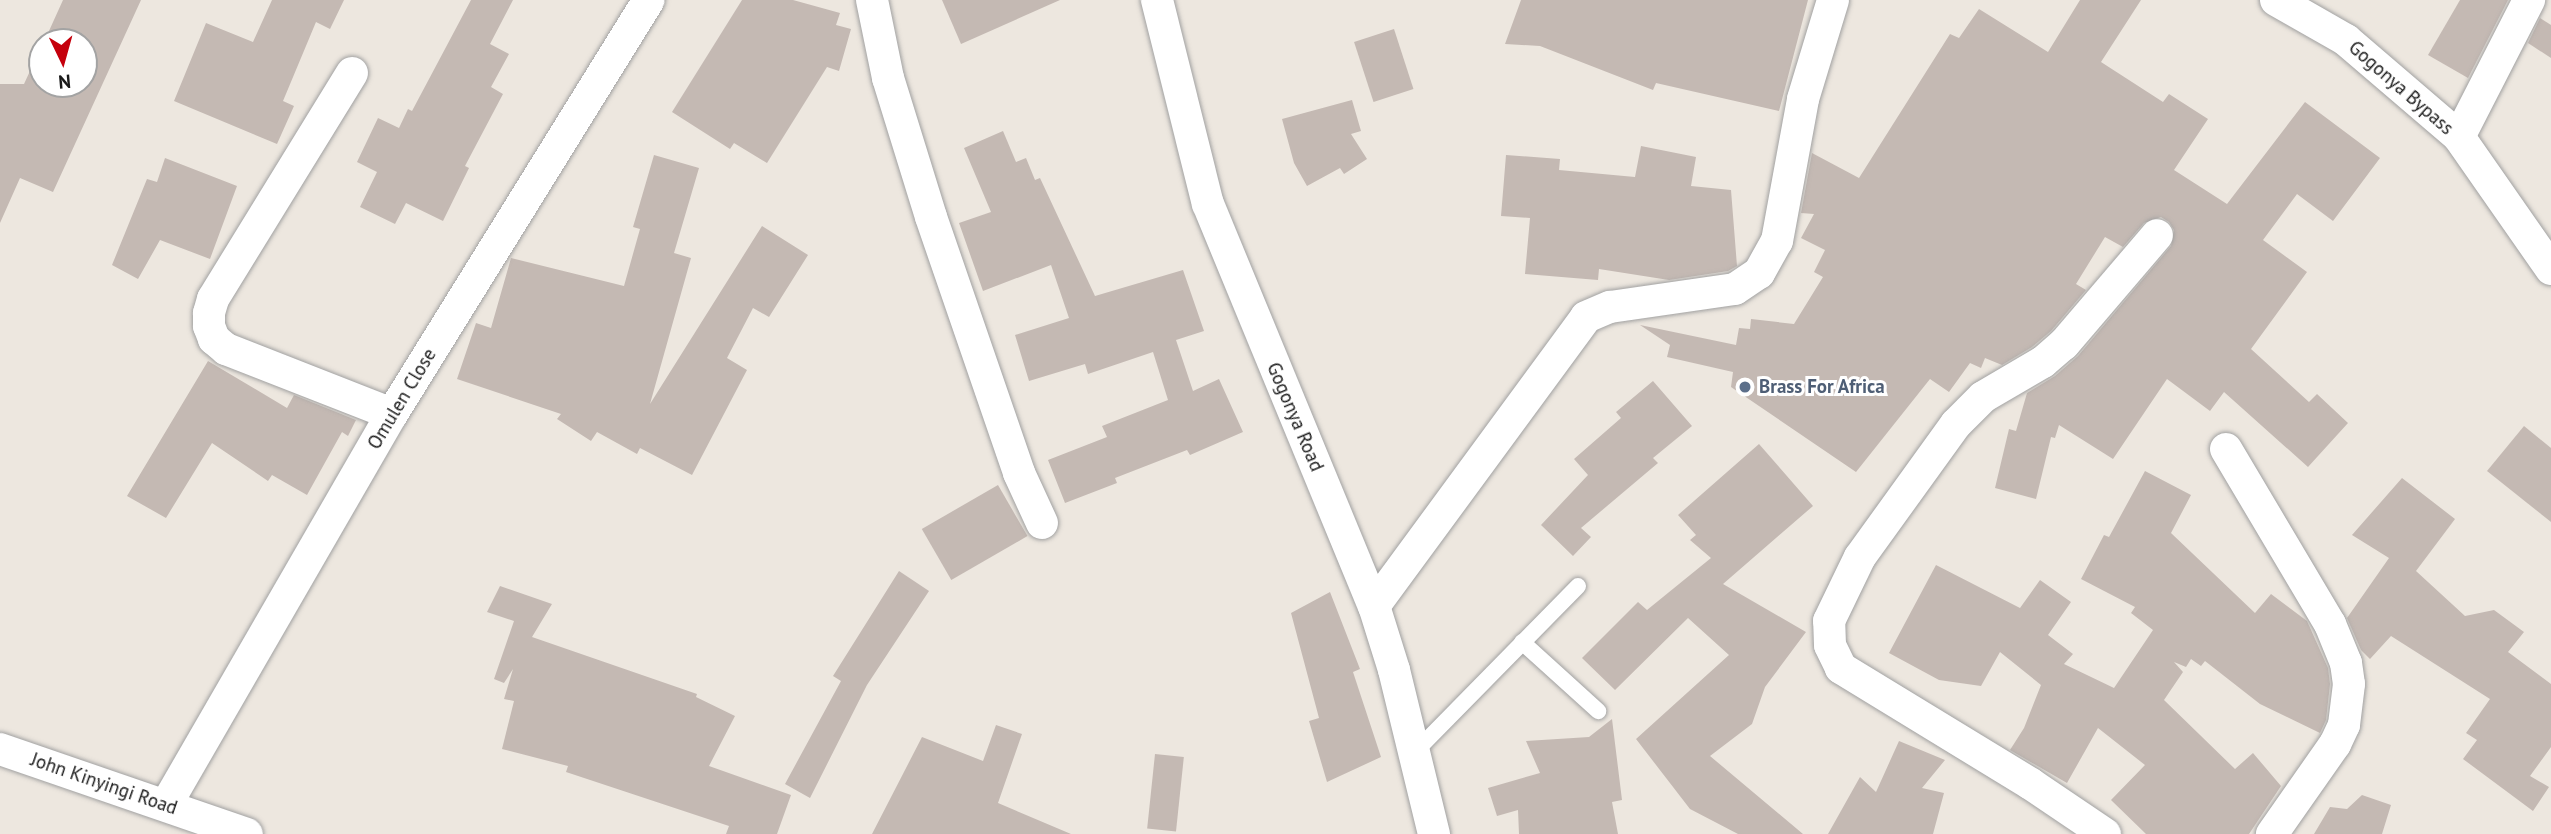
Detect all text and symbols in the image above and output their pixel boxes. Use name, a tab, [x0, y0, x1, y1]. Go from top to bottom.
north arrow	[28, 28, 98, 98]
street label: Gogonya Bypass	[2344, 36, 2458, 140]
text: N	[57, 69, 72, 94]
street label: Omulen Close	[363, 344, 441, 454]
street label: Gogonya Road	[1262, 359, 1328, 475]
place label: Brass For Africa	[1759, 376, 1886, 398]
marker: Brass For Africa	[1737, 379, 1753, 395]
street label: John Kinyingi Road	[28, 748, 180, 820]

